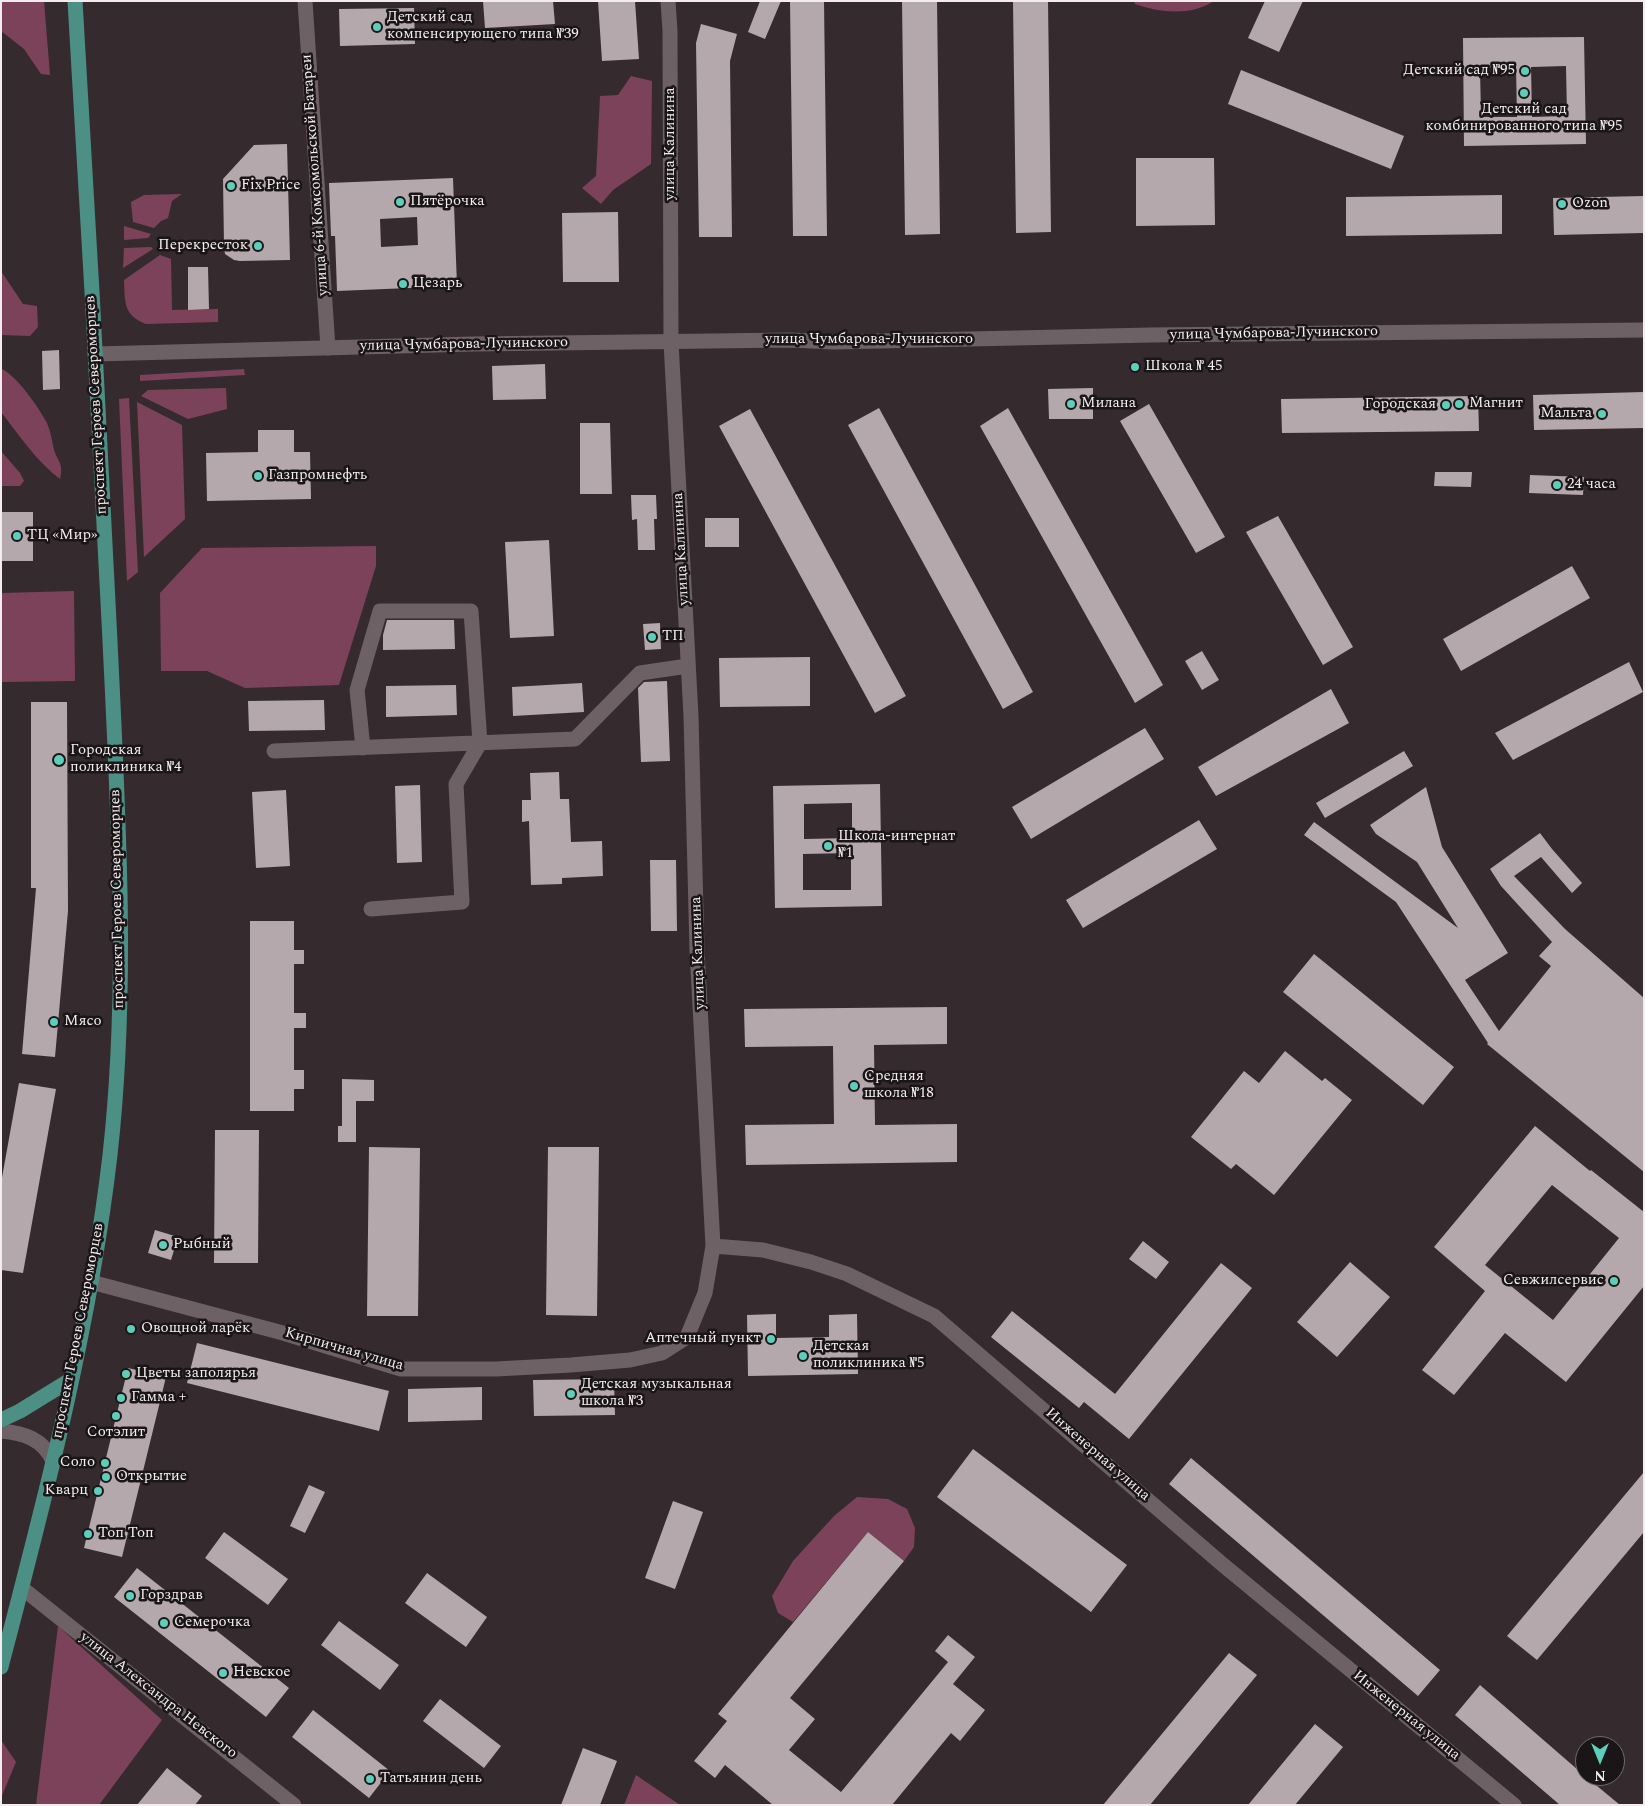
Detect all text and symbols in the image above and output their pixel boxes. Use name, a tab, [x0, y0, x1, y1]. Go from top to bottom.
place label: Детский сад компенсирующего типа №39	[387, 9, 579, 44]
marker: Детский сад компенсирующего типа №39	[371, 21, 383, 33]
street label: улица 6-й Комсомольской Батареи	[299, 54, 333, 296]
place label: Детский сад №95	[1403, 62, 1515, 80]
marker: Детский сад №95	[1519, 65, 1531, 77]
street label: улица Калинина	[662, 87, 680, 201]
marker: Детский сад комбинированного типа №95	[1518, 87, 1530, 99]
place label: Детский сад комбинированного типа №95	[1425, 101, 1623, 136]
place label: Fix Price	[241, 177, 300, 195]
marker: Fix Price	[225, 180, 237, 192]
place label: Пятёрочка	[410, 193, 485, 211]
place label: Ozon	[1572, 195, 1608, 213]
marker: Пятёрочка	[394, 196, 406, 208]
marker: Ozon	[1556, 198, 1568, 210]
place label: Перекресток	[158, 237, 248, 255]
marker: Перекресток	[252, 240, 264, 252]
place label: Цезарь	[413, 275, 462, 293]
marker: Цезарь	[397, 278, 409, 290]
street label: проспект Героев Североморцев	[82, 295, 112, 515]
street label: улица Чумбарова-Лучинского	[1170, 323, 1378, 345]
street label: улица Чумбарова-Лучинского	[765, 331, 973, 349]
street label: улица Чумбарова-Лучинского	[360, 334, 568, 356]
place label: Школа № 45	[1145, 358, 1222, 376]
marker: Школа № 45	[1129, 361, 1141, 373]
place label: Милана	[1081, 395, 1136, 413]
place label: Магнит	[1469, 395, 1523, 413]
place label: Городская	[1364, 396, 1436, 414]
marker: Милана	[1065, 398, 1077, 410]
marker: Магнит	[1453, 398, 1465, 410]
marker: Городская	[1440, 399, 1452, 411]
place label: Мальта	[1540, 405, 1592, 423]
marker: Мальта	[1596, 408, 1608, 420]
place label: Газпромнефть	[268, 467, 367, 485]
marker: Газпромнефть	[252, 470, 264, 482]
place label: 24 часа	[1567, 476, 1616, 494]
marker: 24 часа	[1551, 479, 1563, 491]
street label: улица Калинина	[670, 492, 694, 606]
place label: ТЦ «Мир»	[27, 527, 97, 545]
marker: ТЦ «Мир»	[11, 530, 23, 542]
place label: ТП	[662, 628, 684, 646]
marker: ТП	[646, 631, 658, 643]
place label: Городская поликлиника №4	[70, 742, 182, 777]
marker: Городская поликлиника №4	[52, 753, 66, 767]
street label: проспект Героев Североморцев	[107, 789, 129, 1009]
place label: Школа-интернат №1	[838, 828, 955, 863]
marker: Школа-интернат №1	[822, 840, 834, 852]
street label: улица Калинина	[688, 896, 710, 1010]
place label: Мясо	[64, 1013, 102, 1031]
marker: Мясо	[48, 1016, 60, 1028]
place label: Средняя школа №18	[864, 1068, 934, 1103]
marker: Средняя школа №18	[848, 1080, 860, 1092]
street label: проспект Героев Североморцев	[49, 1222, 109, 1440]
place label: Рыбный	[173, 1236, 231, 1254]
marker: Рыбный	[157, 1239, 169, 1251]
place label: Севжилсервис	[1503, 1272, 1604, 1290]
marker: Севжилсервис	[1608, 1275, 1620, 1287]
place label: Овощной ларёк	[141, 1320, 250, 1338]
marker: Овощной ларёк	[125, 1323, 137, 1335]
street label: Кирпичная улица	[283, 1324, 405, 1376]
place label: Аптечный пункт	[645, 1330, 761, 1348]
marker: Аптечный пункт	[765, 1333, 777, 1345]
place label: Детская поликлиника №5	[813, 1338, 925, 1373]
marker: Детская поликлиника №5	[797, 1350, 809, 1362]
place label: Цветы заполярья	[136, 1365, 256, 1383]
marker: Цветы заполярья	[120, 1368, 132, 1380]
place label: Детская музыкальная школа №3	[581, 1376, 732, 1411]
marker: Детская музыкальная школа №3	[565, 1388, 577, 1400]
place label: Гамма +	[131, 1389, 186, 1407]
marker: Гамма +	[115, 1392, 127, 1404]
street label: Инженерная улица	[1041, 1405, 1153, 1505]
marker: Сотэлит	[110, 1410, 122, 1422]
place label: Сотэлит	[87, 1424, 145, 1442]
place label: Соло	[60, 1454, 95, 1472]
marker: Соло	[99, 1457, 111, 1469]
place label: Открытие	[116, 1468, 187, 1486]
marker: Открытие	[100, 1471, 112, 1483]
place label: Кварц	[45, 1482, 88, 1500]
marker: Кварц	[92, 1485, 104, 1497]
place label: Топ Топ	[98, 1525, 154, 1543]
marker: Топ Топ	[82, 1528, 94, 1540]
place label: Горздрав	[140, 1587, 203, 1605]
marker: Горздрав	[124, 1590, 136, 1602]
place label: Семерочка	[174, 1614, 250, 1632]
marker: Семерочка	[158, 1617, 170, 1629]
street label: улица Александра Невского	[76, 1629, 240, 1763]
place label: Невское	[233, 1664, 291, 1682]
marker: Невское	[217, 1667, 229, 1679]
street label: Инженерная улица	[1349, 1667, 1463, 1765]
north arrow	[1575, 1736, 1625, 1786]
text: N	[1594, 1765, 1606, 1786]
place label: Татьянин день	[380, 1770, 482, 1788]
marker: Татьянин день	[364, 1773, 376, 1785]

